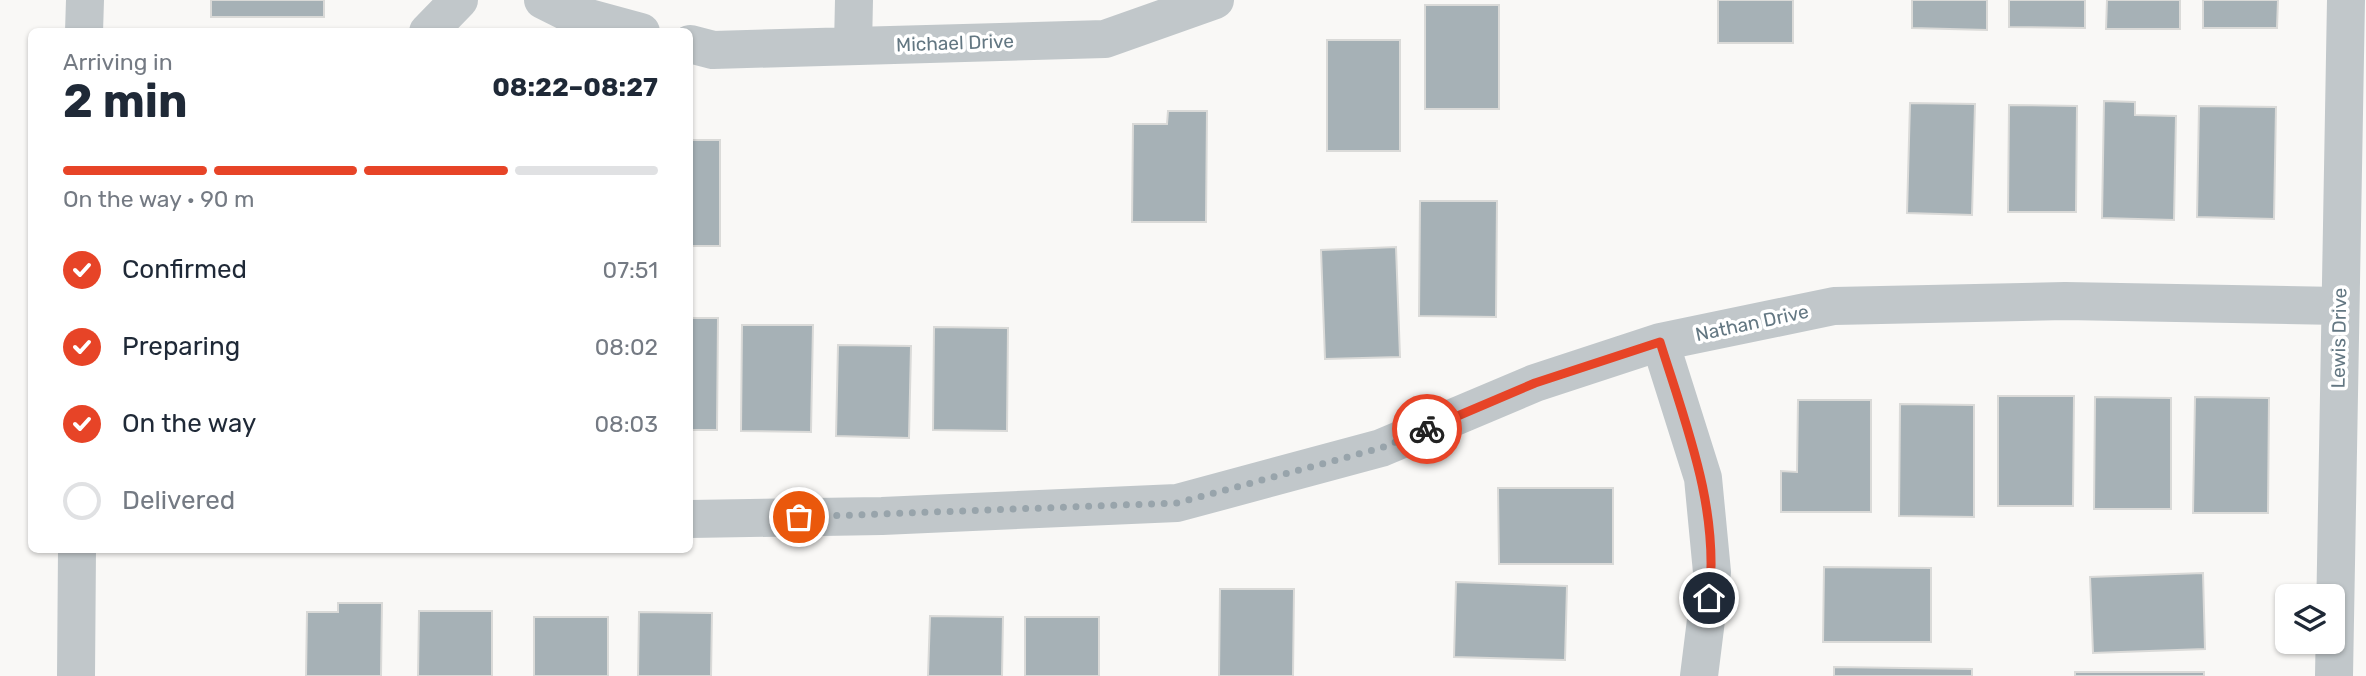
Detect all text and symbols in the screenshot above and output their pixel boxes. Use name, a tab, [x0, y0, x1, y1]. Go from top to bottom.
street label: Michael Drive	[896, 29, 1014, 57]
text: Arriving in	[63, 48, 173, 76]
text: 08:22–08:27	[492, 72, 658, 103]
text: 2 min	[63, 74, 188, 129]
text: On the way · 90 m	[63, 185, 254, 213]
icon: check	[63, 251, 101, 289]
text: Confirmed	[122, 254, 247, 285]
text: 07:51	[603, 256, 658, 284]
street label: Lewis Drive	[2327, 287, 2351, 389]
street label: Nathan Drive	[1693, 300, 1811, 346]
icon: check	[63, 328, 101, 366]
text: Preparing	[122, 331, 240, 362]
text: 08:02	[595, 333, 658, 361]
courier	[1392, 394, 1462, 464]
icon: check	[63, 405, 101, 443]
text: On the way	[122, 408, 256, 439]
text: 08:03	[594, 410, 658, 438]
icon: bike	[1408, 410, 1446, 448]
text: Delivered	[122, 485, 235, 516]
pin	[769, 487, 829, 547]
icon: bag	[780, 498, 818, 536]
pin	[1679, 568, 1739, 628]
icon: home	[1690, 579, 1728, 617]
map controls	[2275, 584, 2345, 654]
button: layers	[2275, 584, 2345, 654]

